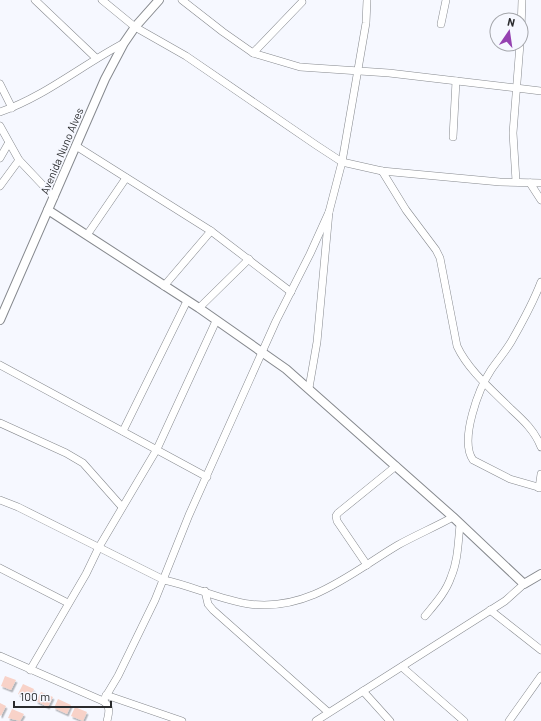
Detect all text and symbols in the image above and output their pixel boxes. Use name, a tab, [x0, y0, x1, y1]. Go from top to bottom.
north arrow	[489, 12, 529, 52]
text: N	[506, 15, 516, 29]
street label: Avenida Nuno Alves	[37, 106, 86, 196]
scale bar	[14, 683, 111, 709]
text: 100 m	[20, 689, 50, 703]

